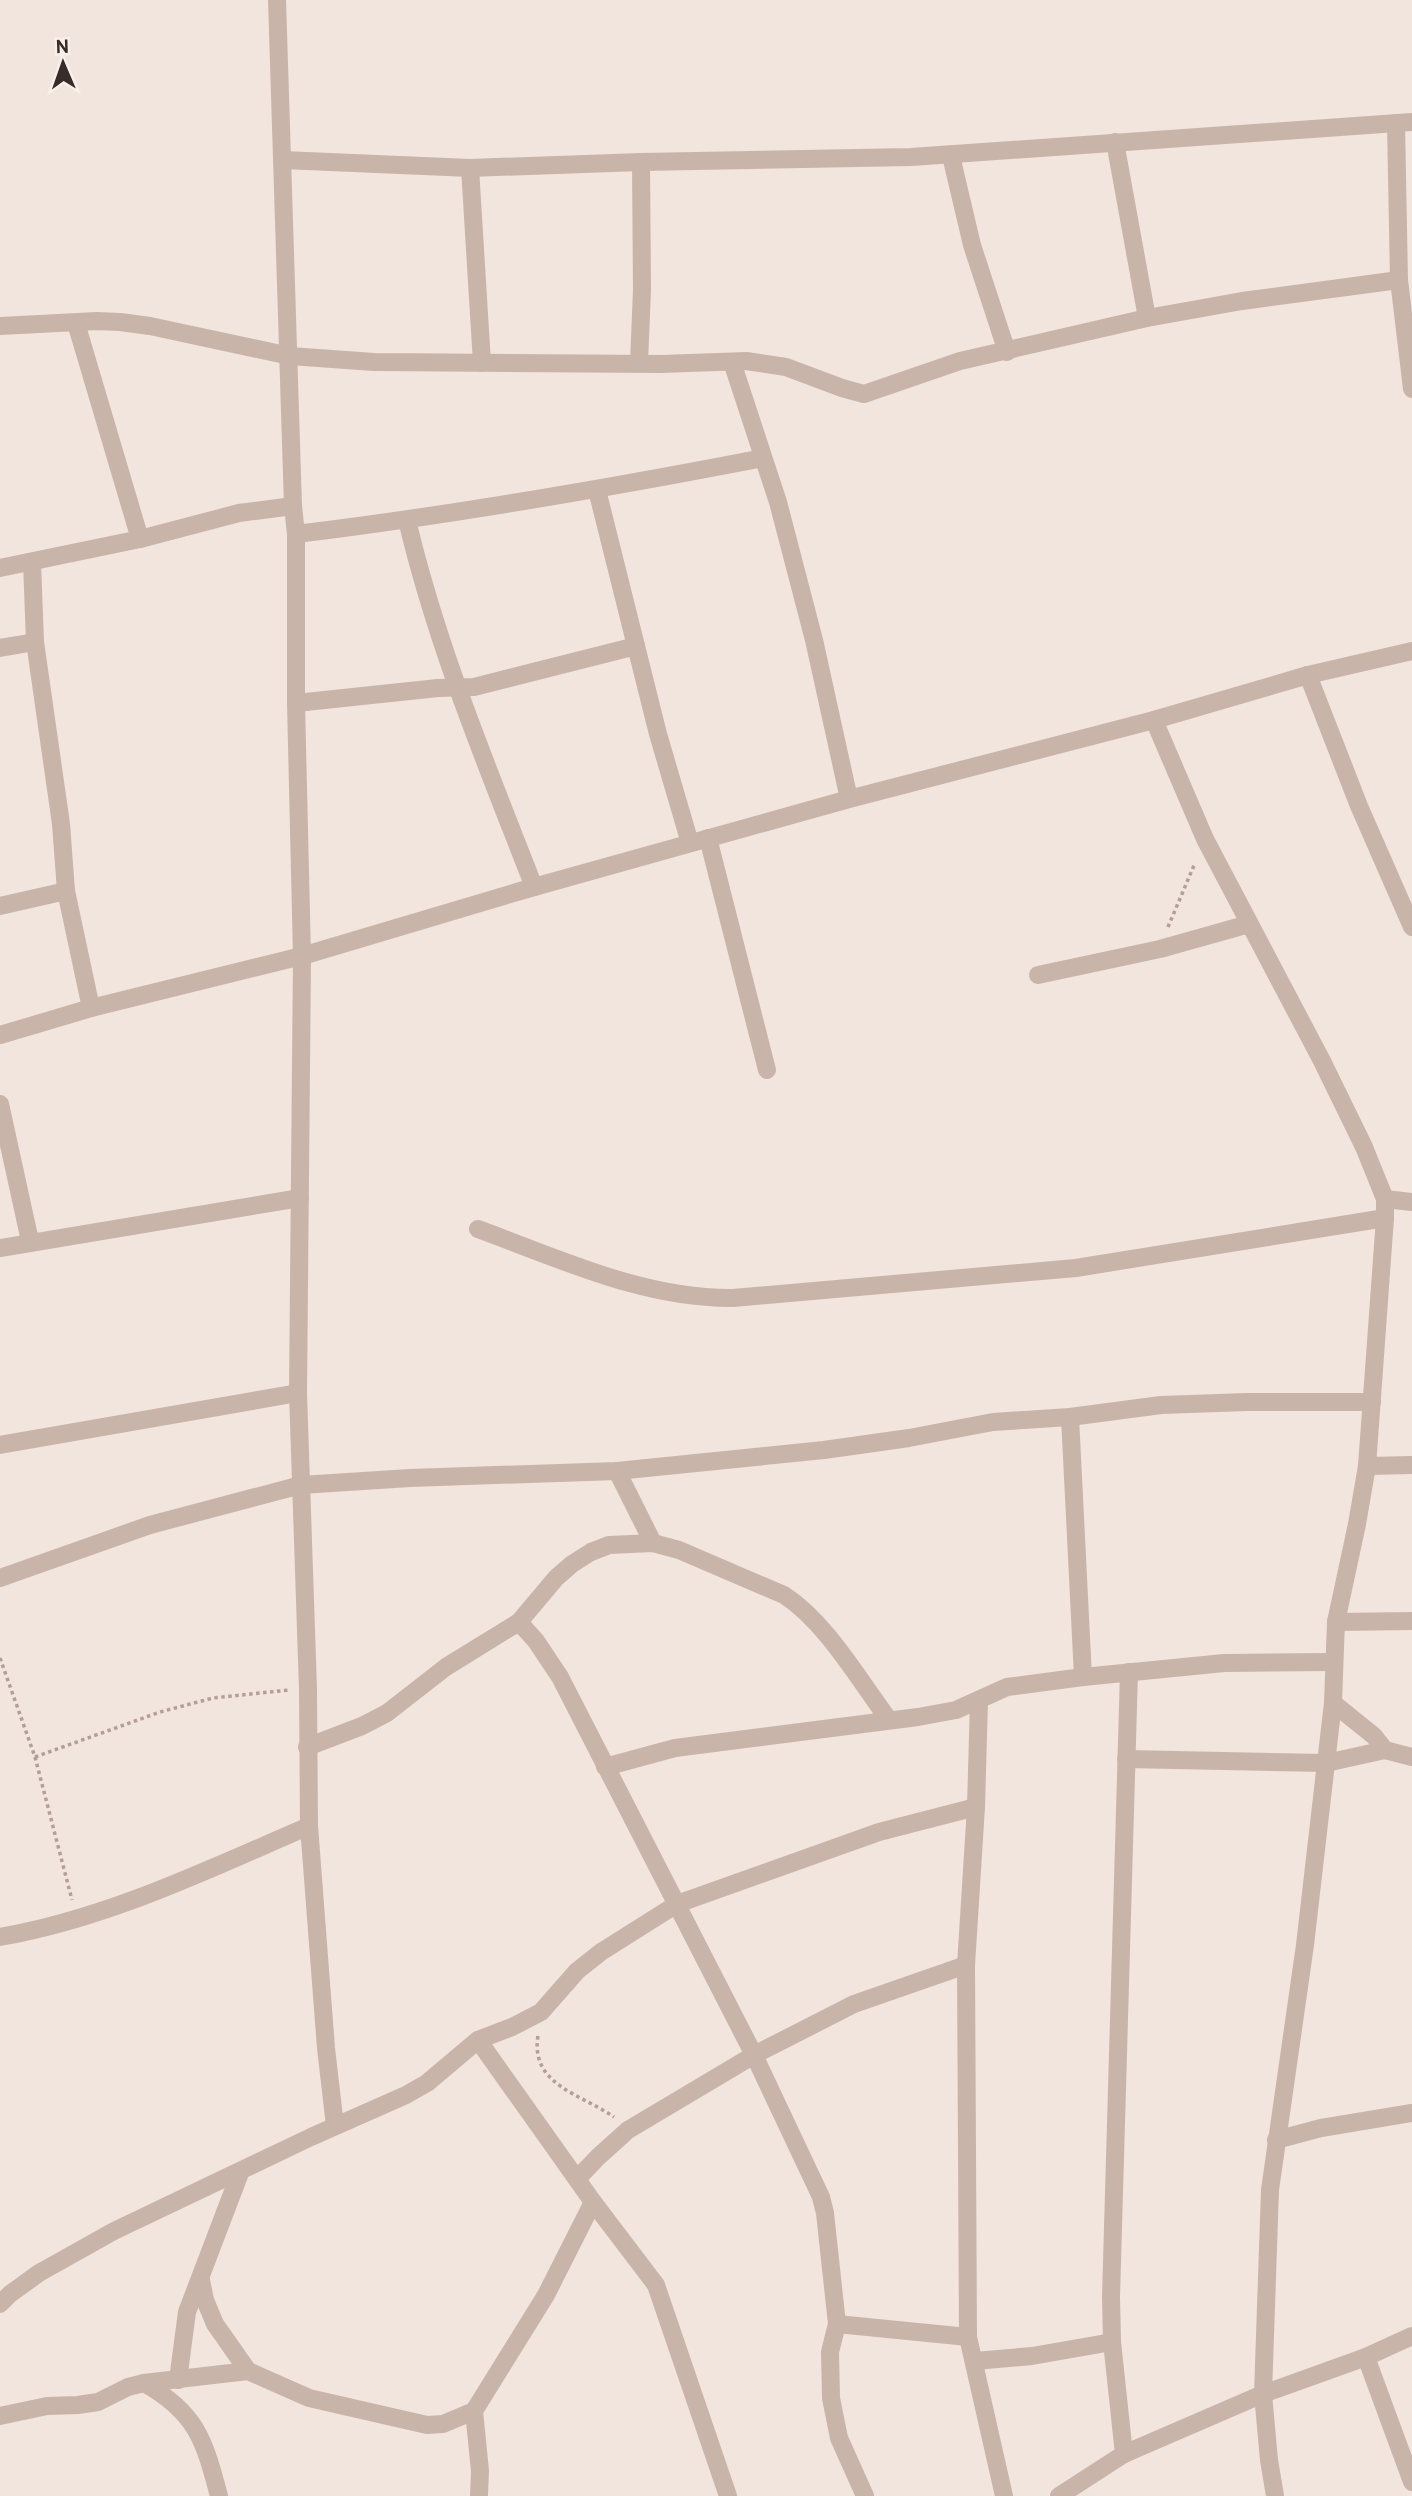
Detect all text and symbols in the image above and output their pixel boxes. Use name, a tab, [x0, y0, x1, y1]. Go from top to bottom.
north arrow	[28, 28, 98, 98]
text: N	[55, 36, 70, 60]

